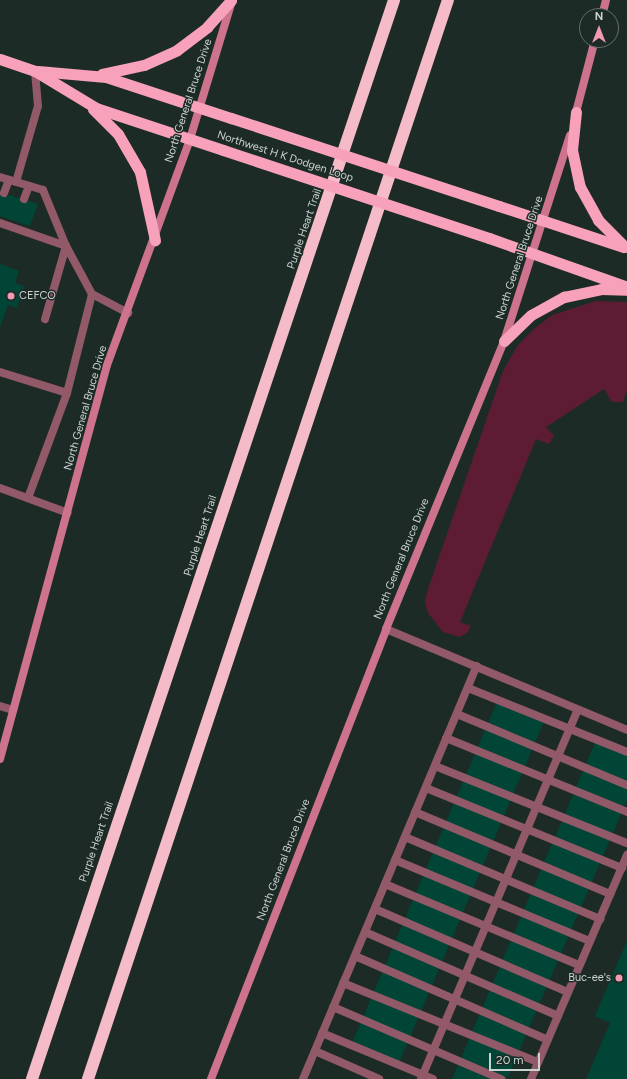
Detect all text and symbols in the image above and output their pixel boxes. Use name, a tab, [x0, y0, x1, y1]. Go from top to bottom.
north arrow	[579, 8, 619, 48]
text: N	[595, 10, 603, 23]
street label: North General Bruce Drive	[163, 37, 215, 165]
street label: Northwest H K Dodgen Loop	[215, 129, 355, 185]
street label: Purple Heart Trail	[285, 187, 325, 271]
street label: North General Bruce Drive	[494, 194, 546, 322]
place label: CEFCO	[19, 289, 56, 303]
marker: CEFCO	[6, 291, 16, 301]
street label: North General Bruce Drive	[62, 344, 110, 472]
street label: Purple Heart Trail	[182, 494, 220, 578]
street label: North General Bruce Drive	[372, 497, 432, 621]
street label: North General Bruce Drive	[255, 797, 313, 923]
street label: Purple Heart Trail	[77, 800, 117, 884]
place label: Buc-ee's	[568, 971, 611, 985]
marker: Buc-ee's	[614, 973, 624, 983]
scale bar	[491, 1045, 542, 1071]
text: 20 m	[496, 1053, 524, 1067]

